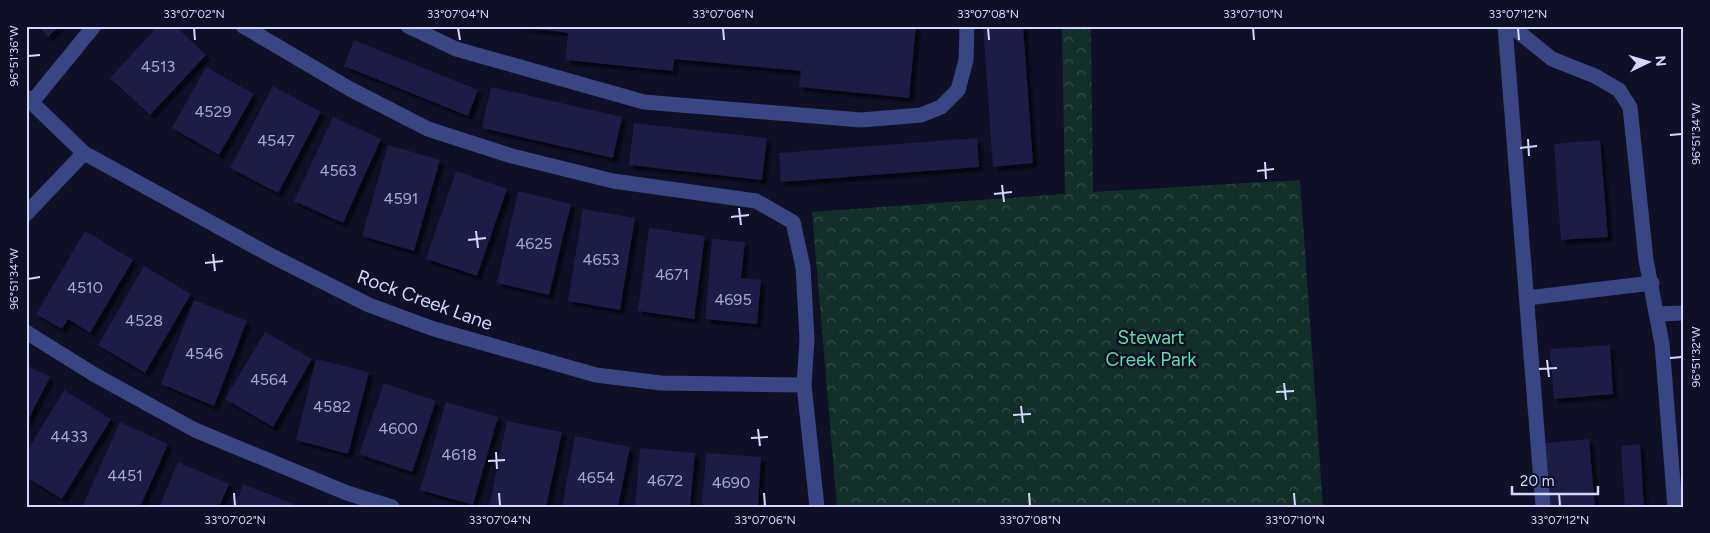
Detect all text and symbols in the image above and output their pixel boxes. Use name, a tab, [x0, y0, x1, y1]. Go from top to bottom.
text: 33°07'02"N	[163, 7, 225, 21]
text: 33°07'04"N	[427, 7, 489, 21]
text: 33°07'06"N	[692, 7, 754, 21]
text: 33°07'08"N	[957, 7, 1019, 21]
text: 33°07'10"N	[1223, 7, 1283, 21]
text: 33°07'12"N	[1489, 7, 1547, 21]
text: 96°51'36"W	[7, 25, 21, 86]
north arrow	[1622, 38, 1672, 88]
text: N	[1652, 55, 1669, 67]
house number: 4513	[141, 57, 175, 76]
house number: 4529	[194, 102, 232, 121]
text: 96°51'34"W	[1689, 103, 1703, 165]
house number: 4547	[257, 131, 295, 150]
house number: 4563	[320, 161, 356, 180]
house number: 4591	[384, 189, 418, 208]
house number: 4625	[515, 234, 553, 253]
text: 96°51'34"W	[7, 248, 21, 310]
house number: 4653	[583, 250, 619, 269]
street label: Rock Creek Lane	[354, 265, 496, 335]
house number: 4671	[655, 265, 689, 284]
house number: 4510	[67, 278, 103, 297]
house number: 4695	[714, 290, 752, 309]
house number: 4528	[125, 311, 163, 330]
park label: Stewart Creek Park	[1106, 326, 1197, 371]
text: 96°51'32"W	[1689, 326, 1703, 387]
house number: 4546	[185, 344, 223, 363]
house number: 4564	[250, 370, 288, 389]
house number: 4582	[313, 397, 351, 416]
house number: 4600	[378, 419, 418, 438]
house number: 4433	[50, 427, 88, 446]
house number: 4618	[441, 445, 477, 464]
scale bar	[1512, 463, 1599, 495]
house number: 4451	[107, 466, 143, 485]
house number: 4654	[577, 468, 615, 487]
house number: 4672	[647, 471, 683, 490]
text: 20 m	[1520, 472, 1554, 490]
house number: 4690	[712, 473, 750, 492]
text: 33°07'02"N	[204, 513, 266, 527]
text: 33°07'04"N	[469, 513, 531, 527]
text: 33°07'06"N	[734, 513, 796, 527]
text: 33°07'08"N	[999, 513, 1061, 527]
text: 33°07'10"N	[1265, 513, 1325, 527]
text: 33°07'12"N	[1531, 513, 1589, 527]

